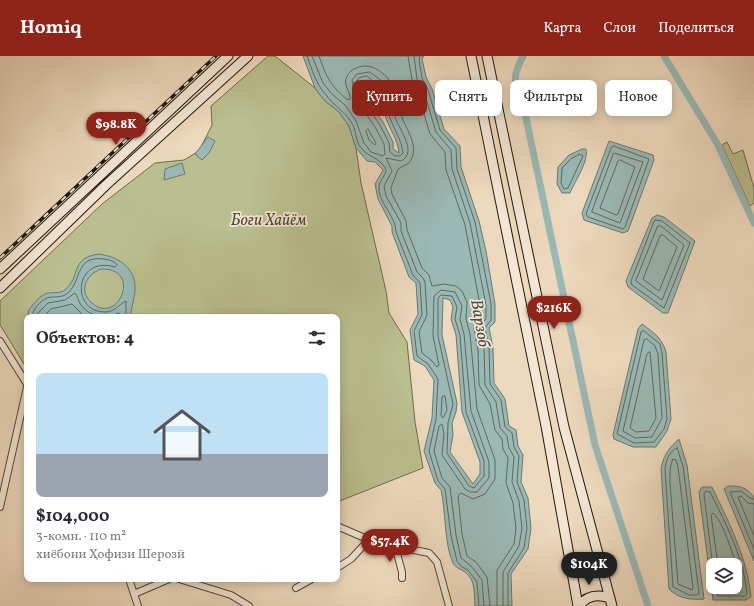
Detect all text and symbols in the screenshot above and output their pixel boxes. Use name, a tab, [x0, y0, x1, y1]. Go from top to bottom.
text: Homiq	[20, 15, 82, 41]
text: Карта	[543, 19, 581, 38]
text: Слои	[603, 19, 636, 38]
text: Поделиться	[658, 19, 734, 38]
chip: Купить	[352, 80, 427, 116]
chip: Снять	[435, 80, 502, 116]
chip: Фильтры	[510, 80, 597, 116]
chip: Новое	[605, 80, 672, 116]
pin: $98.8K	[83, 112, 149, 146]
text: $98.8K	[95, 116, 137, 134]
park label: Боғи Хайём	[231, 210, 307, 232]
pin: $216K	[526, 296, 582, 330]
water label: Варзоб	[464, 298, 495, 350]
text: $216K	[536, 300, 572, 318]
text: Объектов: 4	[36, 327, 134, 350]
icon: filters	[306, 327, 328, 349]
icon: home	[146, 399, 218, 471]
text: $104,000	[36, 505, 109, 528]
text: 3-комн. · 110 m²	[36, 528, 126, 546]
pin: $57.4K	[357, 529, 423, 563]
text: $57.4K	[370, 533, 410, 551]
text: хиёбони Ҳофизи Шерозӣ	[36, 546, 185, 564]
pin: $104K	[561, 552, 617, 586]
text: $104K	[570, 556, 608, 574]
map controls	[706, 558, 742, 594]
button: layers	[706, 558, 742, 594]

